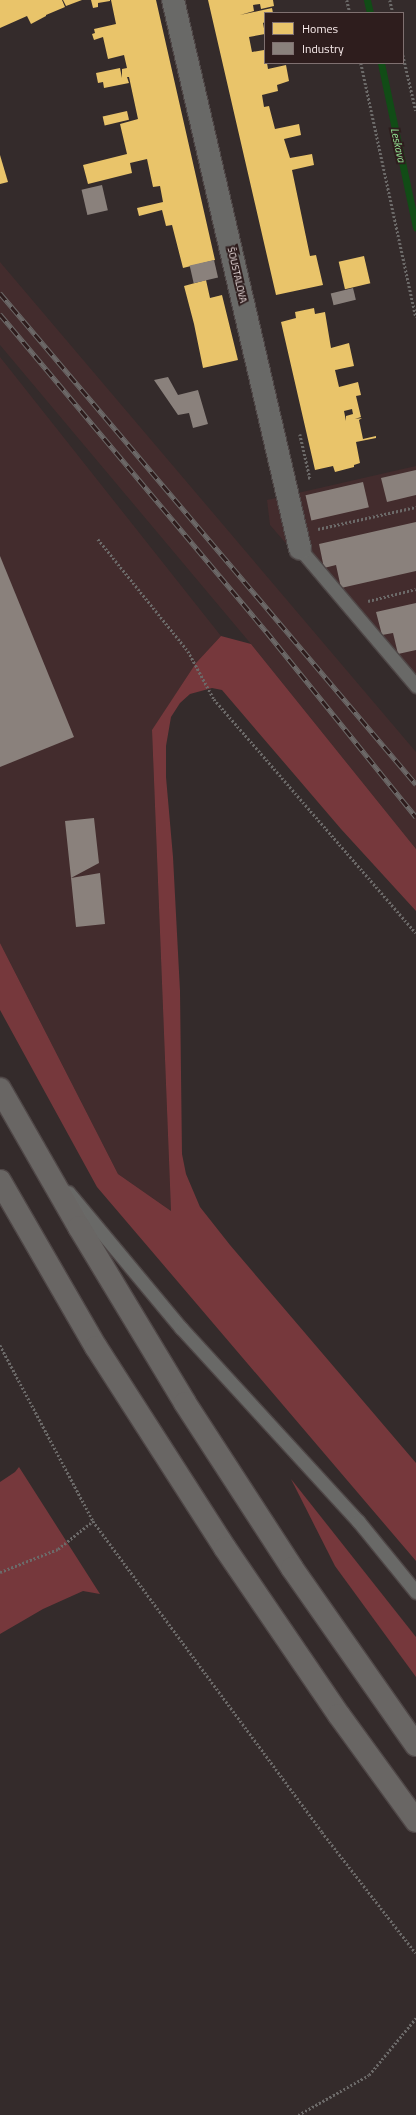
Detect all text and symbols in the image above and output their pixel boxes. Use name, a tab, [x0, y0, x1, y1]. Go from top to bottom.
legend	[264, 12, 404, 64]
text: Homes	[302, 19, 338, 38]
text: Industry	[302, 39, 344, 58]
water label: Leskava	[388, 127, 408, 163]
street label: ŠOUSTALOVA	[225, 246, 249, 304]

